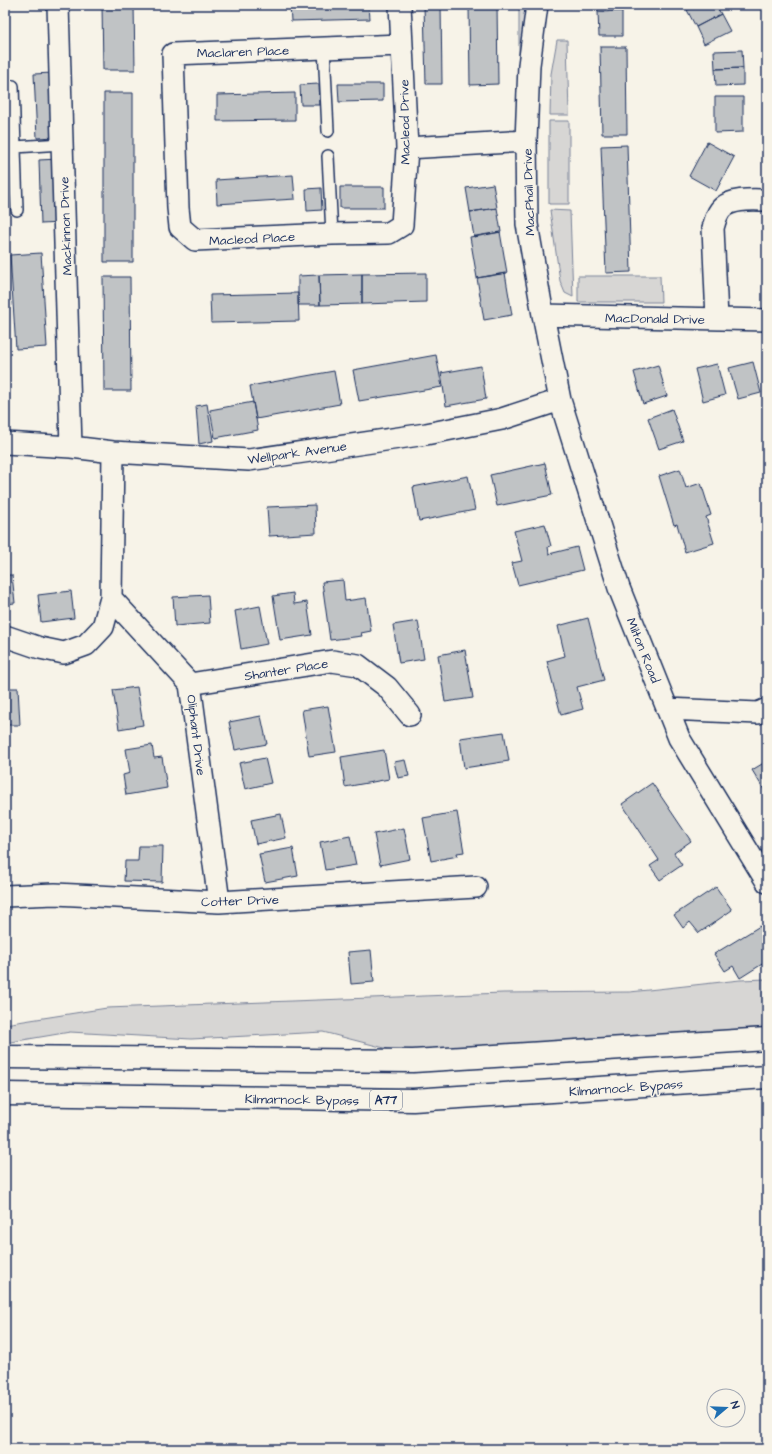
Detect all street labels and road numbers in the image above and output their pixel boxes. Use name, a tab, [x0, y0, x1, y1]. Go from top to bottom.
street label: Maclaren Place	[197, 41, 290, 63]
street label: Macleod Drive	[395, 79, 415, 165]
street label: MacPhail Drive	[518, 148, 540, 236]
street label: Mackinnon Drive	[55, 176, 77, 276]
street label: Macleod Place	[209, 228, 295, 250]
street label: MacDonald Drive	[605, 309, 705, 329]
street label: Wellpark Avenue	[246, 437, 348, 469]
street label: Milton Road	[622, 615, 664, 686]
street label: Shanter Place	[243, 654, 329, 686]
street label: Oliphant Drive	[182, 694, 210, 777]
street label: Cotter Drive	[201, 891, 279, 911]
street label: Kilmarnock Bypass	[568, 1075, 684, 1102]
street label: Kilmarnock Bypass	[245, 1090, 360, 1111]
road number: A77	[370, 1090, 402, 1110]

